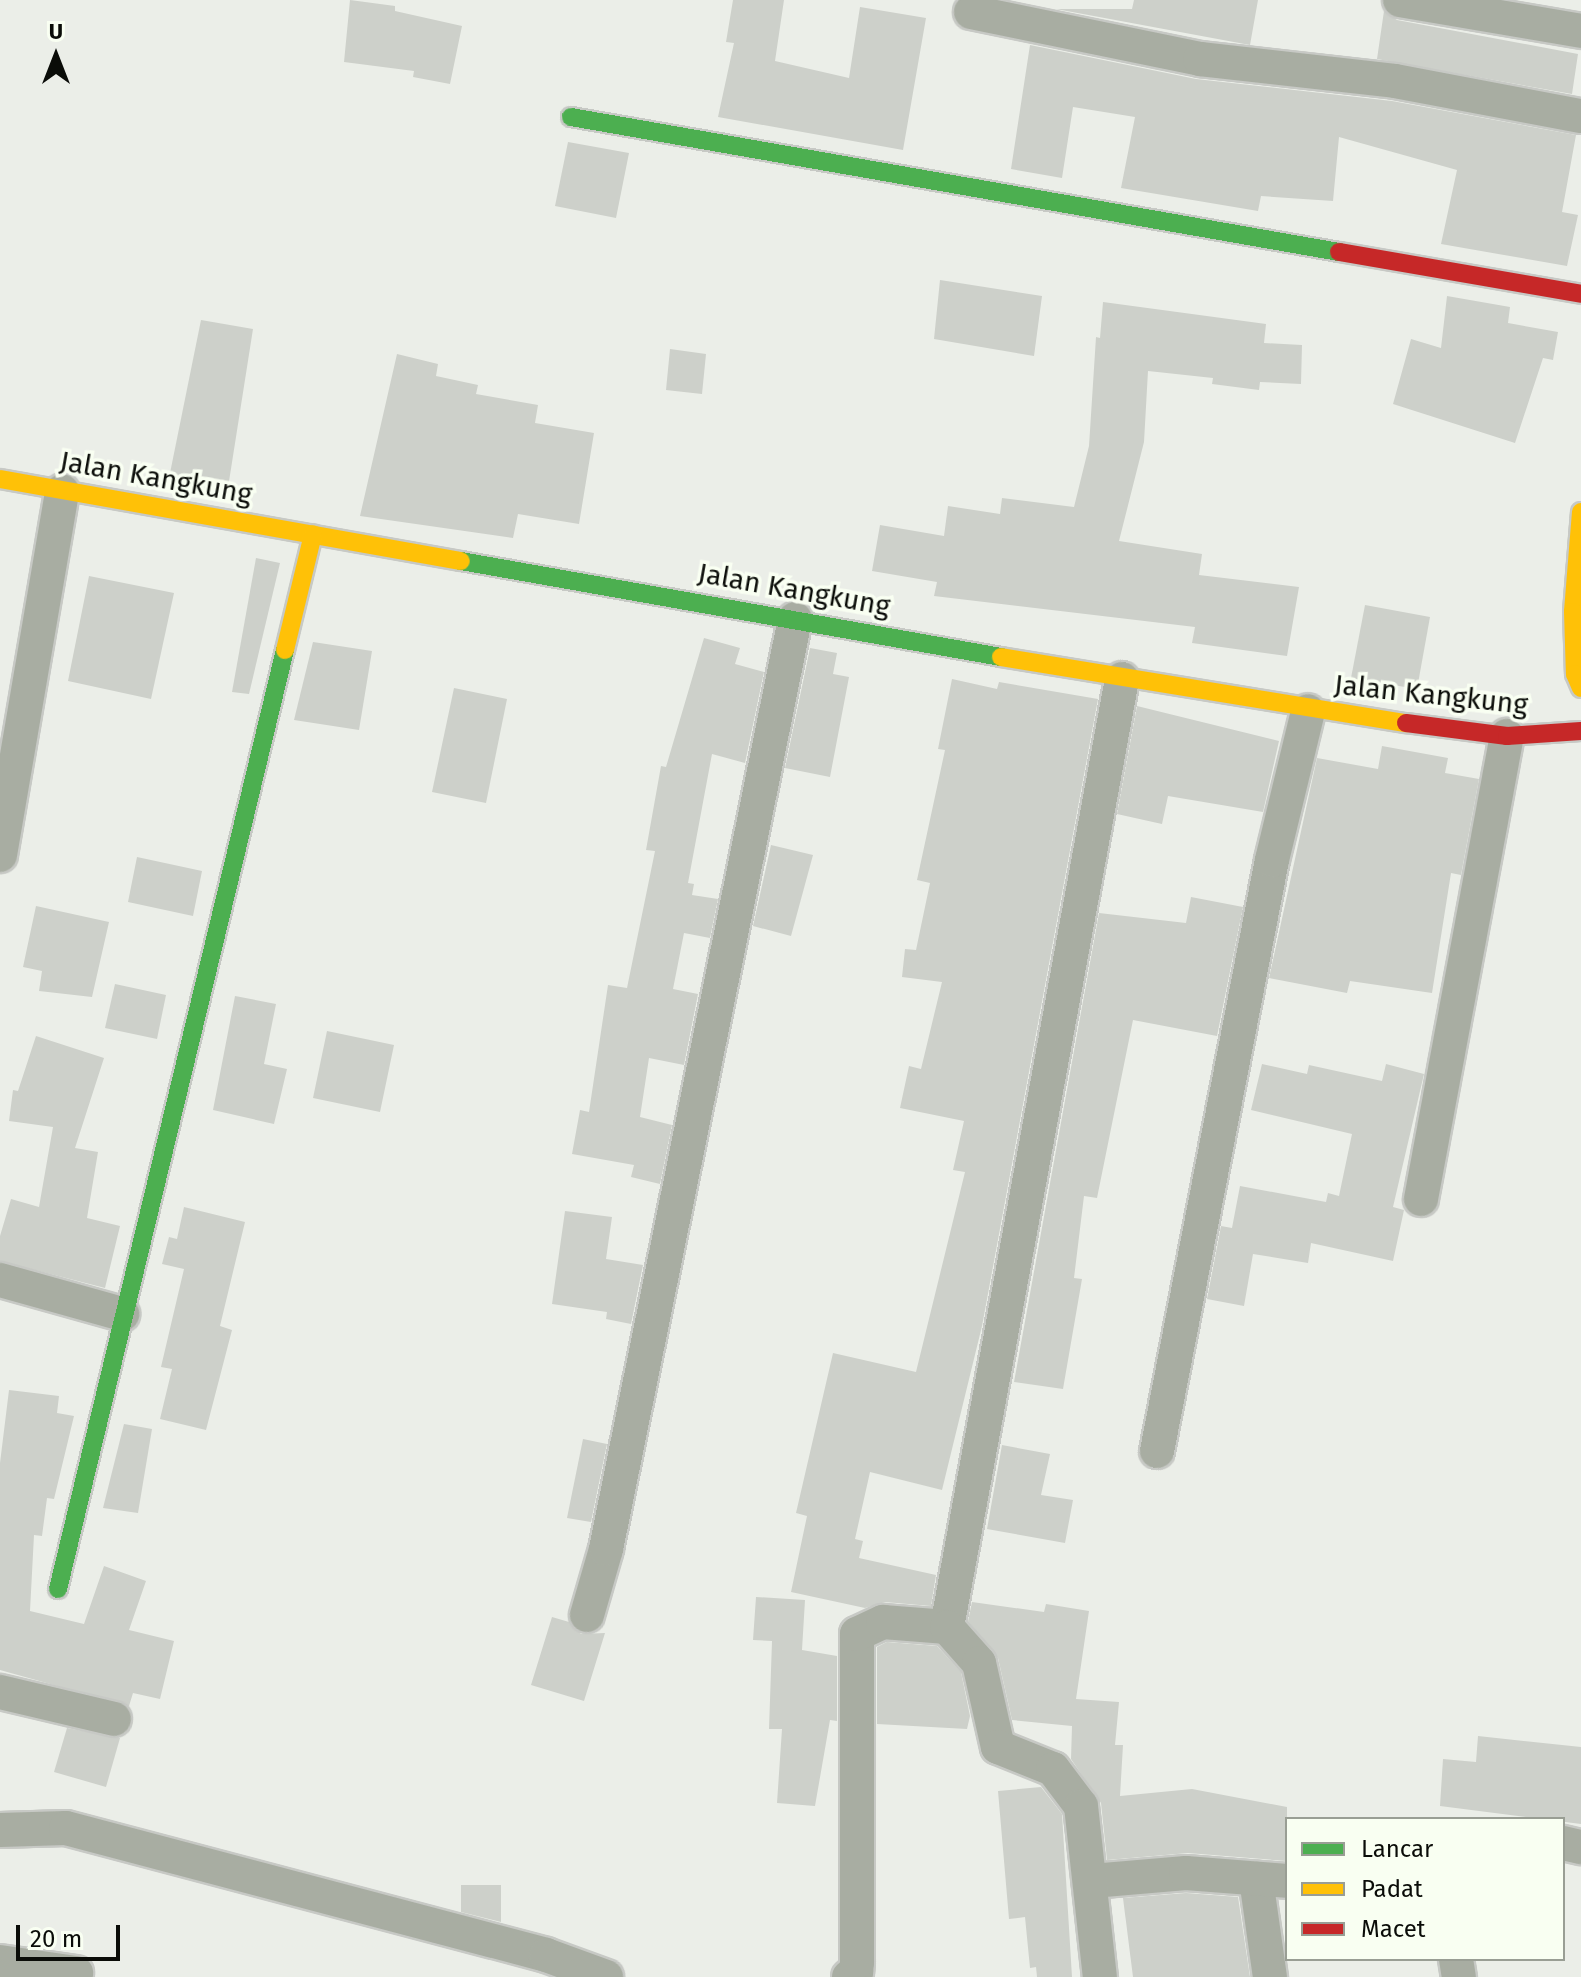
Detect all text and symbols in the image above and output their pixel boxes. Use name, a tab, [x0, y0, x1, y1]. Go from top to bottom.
north arrow	[16, 16, 96, 96]
text: U	[49, 18, 63, 45]
street label: Jalan Kangkung	[57, 445, 255, 511]
street label: Jalan Kangkung	[695, 557, 893, 623]
street label: Jalan Kangkung	[1333, 668, 1529, 722]
legend	[1285, 1817, 1565, 1961]
text: Lancar	[1361, 1835, 1433, 1863]
text: Padat	[1361, 1875, 1423, 1903]
scale bar	[20, 1909, 124, 1959]
text: Macet	[1361, 1915, 1425, 1943]
text: 20 m	[30, 1925, 82, 1953]

